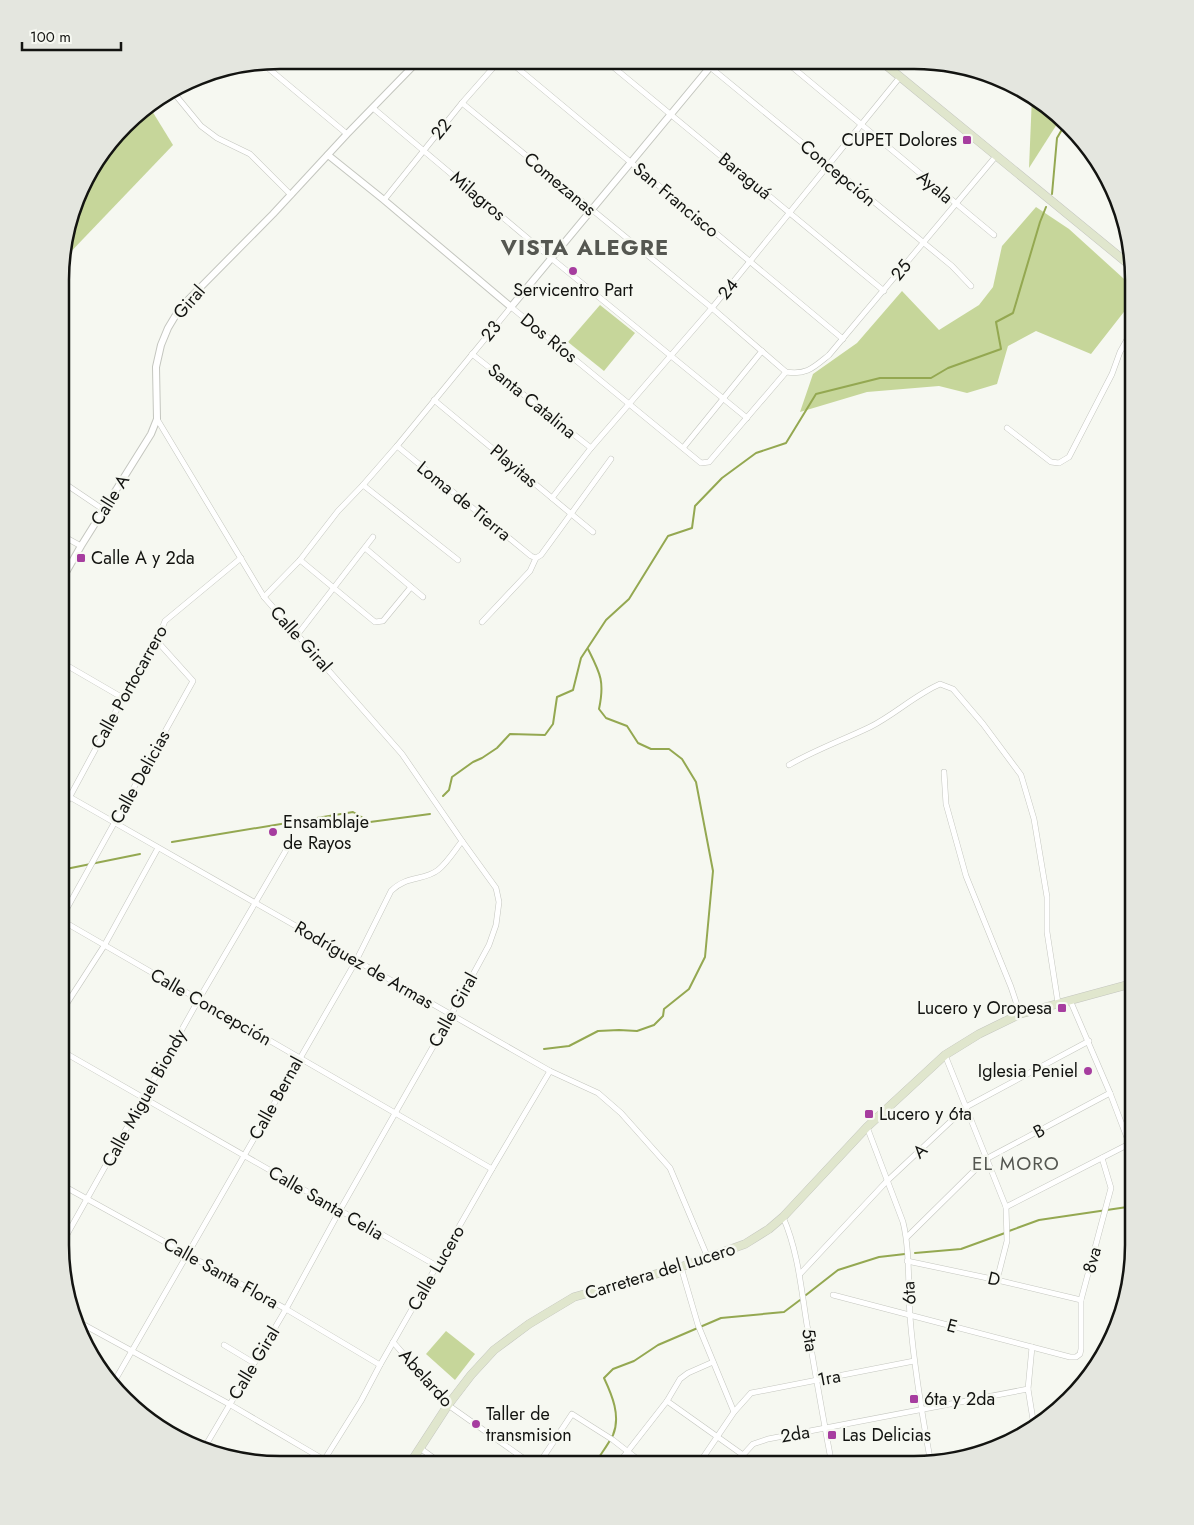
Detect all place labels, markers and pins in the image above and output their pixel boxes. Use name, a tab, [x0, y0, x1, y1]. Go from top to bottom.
place label: CUPET Dolores	[841, 127, 957, 153]
marker: CUPET Dolores	[961, 134, 973, 146]
marker: Servicentro Part	[567, 265, 579, 277]
place label: Servicentro Part	[513, 277, 634, 303]
place label: Calle A y 2da	[91, 545, 195, 571]
marker: Calle A y 2da	[75, 552, 87, 564]
place label: Ensamblaje de Rayos	[283, 809, 369, 856]
marker: Ensamblaje de Rayos	[267, 826, 279, 838]
place label: Lucero y Oropesa	[917, 995, 1052, 1021]
marker: Lucero y Oropesa	[1056, 1002, 1068, 1014]
place label: Iglesia Peniel	[978, 1058, 1078, 1084]
marker: Iglesia Peniel	[1082, 1065, 1094, 1077]
place label: Lucero y 6ta	[879, 1101, 972, 1127]
marker: Lucero y 6ta	[863, 1108, 875, 1120]
place label: 6ta y 2da	[924, 1386, 995, 1412]
marker: 6ta y 2da	[908, 1393, 920, 1405]
place label: Taller de transmision	[486, 1401, 572, 1448]
marker: Taller de transmision	[470, 1418, 482, 1430]
place label: Las Delicias	[842, 1422, 931, 1448]
marker: Las Delicias	[826, 1429, 838, 1441]

